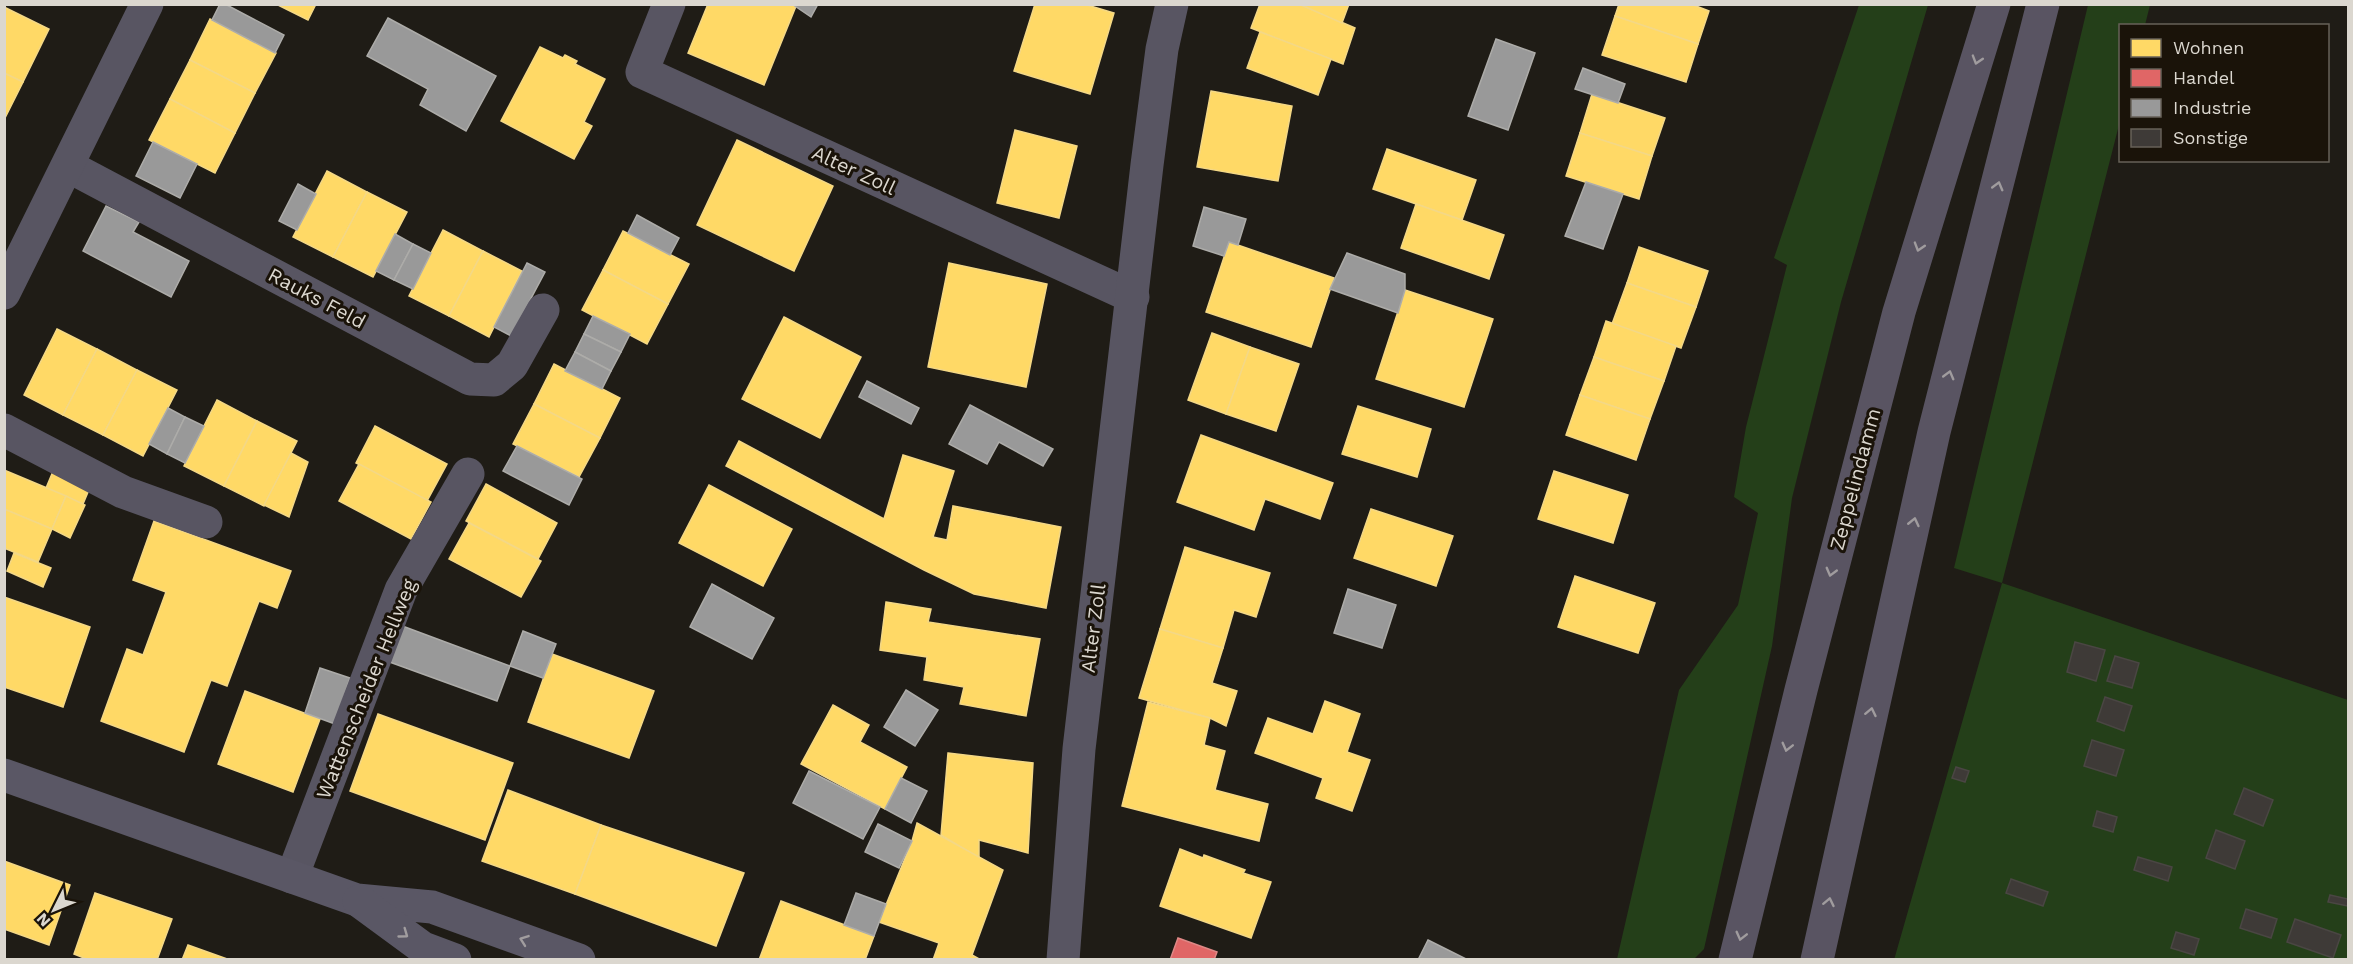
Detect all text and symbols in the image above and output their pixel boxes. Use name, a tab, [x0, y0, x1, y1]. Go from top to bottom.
legend	[2119, 24, 2329, 162]
text: Wohnen	[2173, 37, 2244, 58]
one-way arrow	[1972, 54, 1984, 65]
text: Handel	[2173, 67, 2235, 88]
text: Industrie	[2173, 97, 2251, 118]
text: Sonstige	[2173, 127, 2248, 148]
street label: Alter Zoll	[808, 140, 900, 200]
one-way arrow	[1990, 182, 2003, 192]
one-way arrow	[1914, 241, 1926, 252]
street label: Rauks Feld	[264, 262, 370, 334]
one-way arrow	[1941, 370, 1954, 380]
street label: Zeppelindamm	[1825, 405, 1885, 553]
one-way arrow	[1907, 517, 1920, 527]
one-way arrow	[1826, 567, 1839, 577]
street label: Wattenscheider Hellweg	[311, 575, 421, 802]
street label: Alter Zoll	[1076, 582, 1110, 674]
one-way arrow	[1864, 707, 1877, 717]
one-way arrow	[1781, 742, 1794, 752]
north arrow	[24, 880, 84, 940]
one-way arrow	[1822, 898, 1835, 908]
text: N	[32, 909, 54, 931]
one-way arrow	[397, 927, 408, 938]
one-way arrow	[1735, 931, 1748, 941]
one-way arrow	[519, 934, 530, 947]

